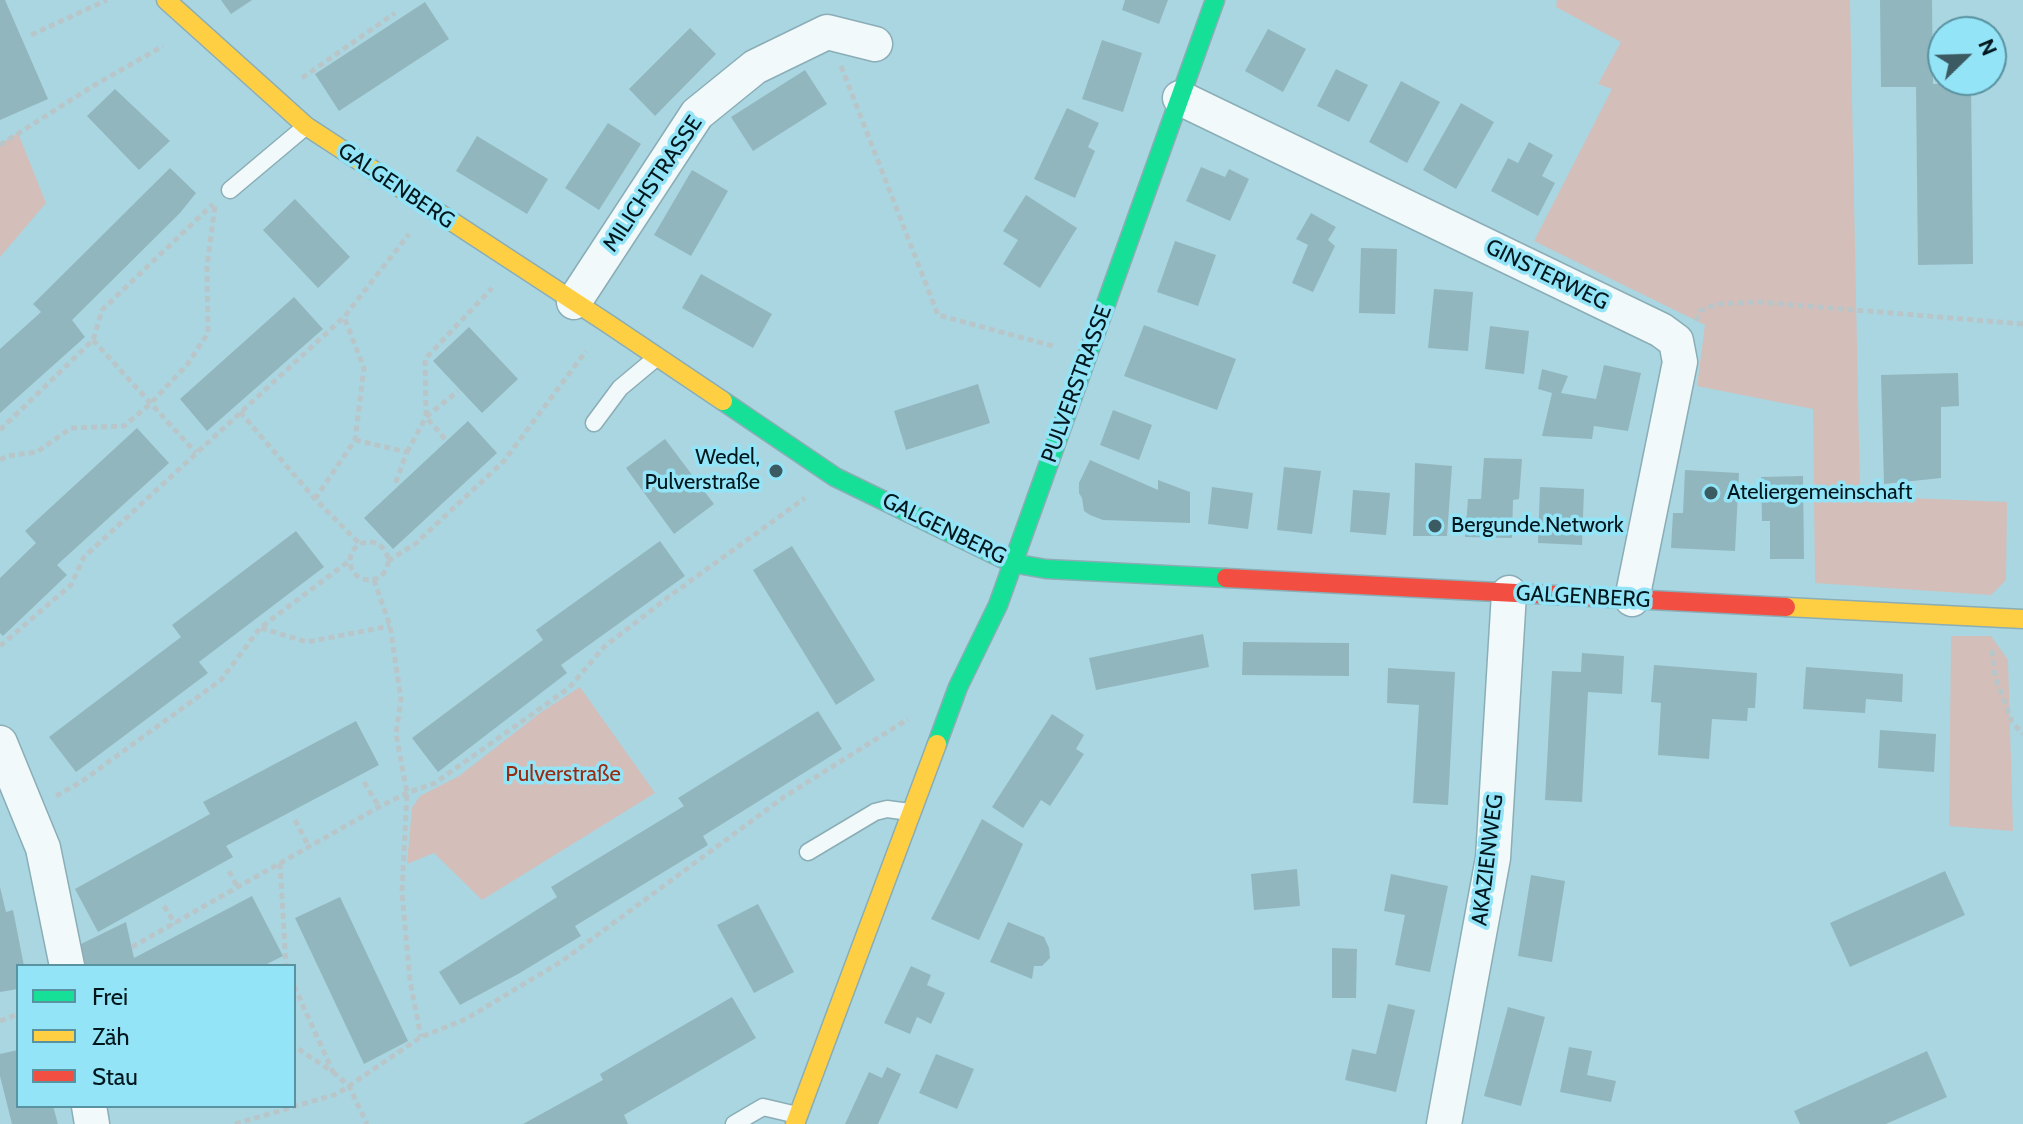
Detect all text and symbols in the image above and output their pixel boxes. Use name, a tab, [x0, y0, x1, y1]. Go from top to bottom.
north arrow	[1927, 16, 2007, 96]
text: N	[1972, 35, 2003, 60]
street label: MILICHSTRASSE	[598, 111, 708, 257]
street label: GALGENBERG	[333, 137, 459, 235]
street label: GINSTERWEG	[1481, 234, 1613, 316]
street label: PULVERSTRASSE	[1036, 302, 1118, 466]
place label: Wedel, Pulverstraße	[644, 445, 760, 496]
marker: Wedel, Pulverstraße	[767, 462, 785, 480]
place label: Ateliergemeinschaft	[1727, 480, 1912, 506]
marker: Ateliergemeinschaft	[1702, 484, 1720, 502]
street label: GALGENBERG	[878, 488, 1010, 570]
place label: Bergunde.Network	[1451, 513, 1624, 539]
marker: Bergunde.Network	[1426, 517, 1444, 535]
street label: GALGENBERG	[1515, 580, 1651, 614]
park label: Pulverstraße	[505, 762, 621, 788]
street label: AKAZIENWEG	[1467, 793, 1509, 927]
legend	[16, 964, 296, 1108]
text: Frei	[92, 982, 128, 1011]
text: Zäh	[92, 1022, 129, 1051]
text: Stau	[92, 1062, 138, 1091]

